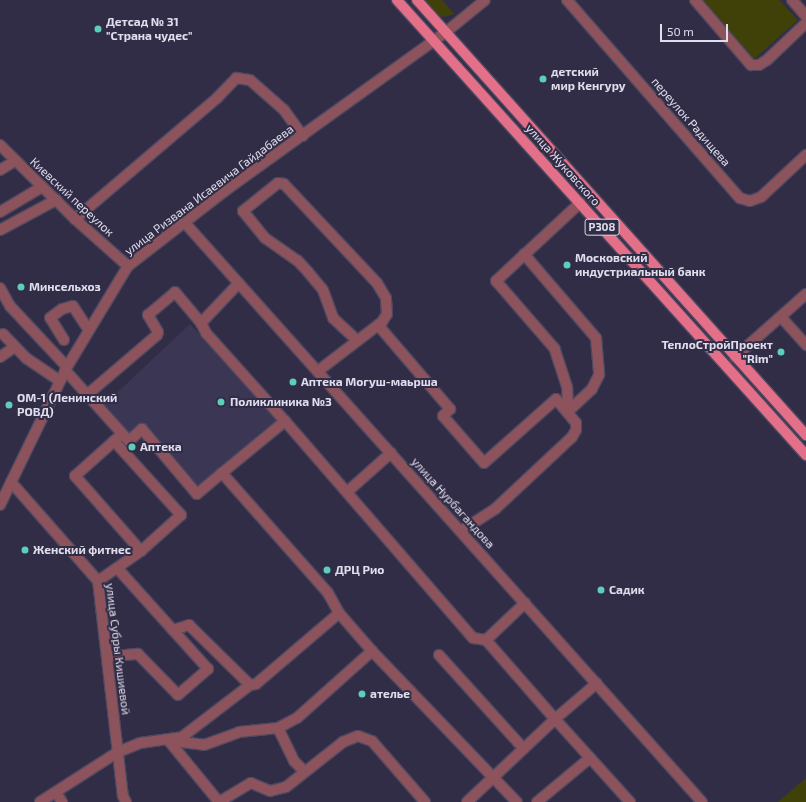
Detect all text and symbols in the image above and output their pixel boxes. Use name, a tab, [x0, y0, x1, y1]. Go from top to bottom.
place label: Детсад № 31 "Страна чудес"	[106, 15, 193, 43]
scale bar	[662, 16, 730, 42]
marker: Детсад № 31 "Страна чудес"	[93, 24, 103, 34]
text: 50 m	[667, 24, 694, 38]
place label: детский мир Кенгуру	[551, 65, 626, 93]
marker: детский мир Кенгуру	[538, 74, 548, 84]
street label: переулок Радищева	[649, 75, 733, 169]
street label: улица Жуковского	[523, 121, 603, 209]
street label: улица Ризвана Исаевича Гайдабаева	[122, 122, 296, 258]
street label: Киевский переулок	[27, 154, 117, 240]
road number: P308	[584, 218, 620, 236]
place label: Московский индустриальный банк	[575, 251, 706, 279]
marker: Московский индустриальный банк	[562, 260, 572, 270]
place label: Минсельхоз	[29, 280, 101, 294]
marker: Минсельхоз	[16, 282, 26, 292]
place label: ТеплоСтройПроект "Rim"	[662, 338, 773, 366]
marker: ТеплоСтройПроект "Rim"	[776, 347, 786, 357]
place label: Аптека Могуш-маьрша	[301, 375, 438, 389]
marker: Аптека Могуш-маьрша	[288, 377, 298, 387]
place label: ОМ-1 (Ленинский РОВД)	[17, 391, 117, 419]
place label: Поликлиника №3	[230, 395, 332, 409]
marker: Поликлиника №3	[215, 396, 227, 408]
marker: ОМ-1 (Ленинский РОВД)	[4, 400, 14, 410]
place label: Аптека	[140, 440, 182, 454]
marker: Аптека	[127, 442, 137, 452]
street label: улица Нурбагандова	[408, 455, 498, 551]
place label: Женский фитнес	[33, 543, 131, 557]
marker: Женский фитнес	[20, 545, 30, 555]
place label: ДРЦ Рио	[335, 563, 384, 577]
marker: ДРЦ Рио	[322, 565, 332, 575]
street label: улица Субры Кишиевой	[103, 582, 133, 716]
place label: Садик	[609, 583, 645, 597]
marker: Садик	[596, 585, 606, 595]
place label: ателье	[370, 687, 410, 701]
marker: ателье	[357, 689, 367, 699]

